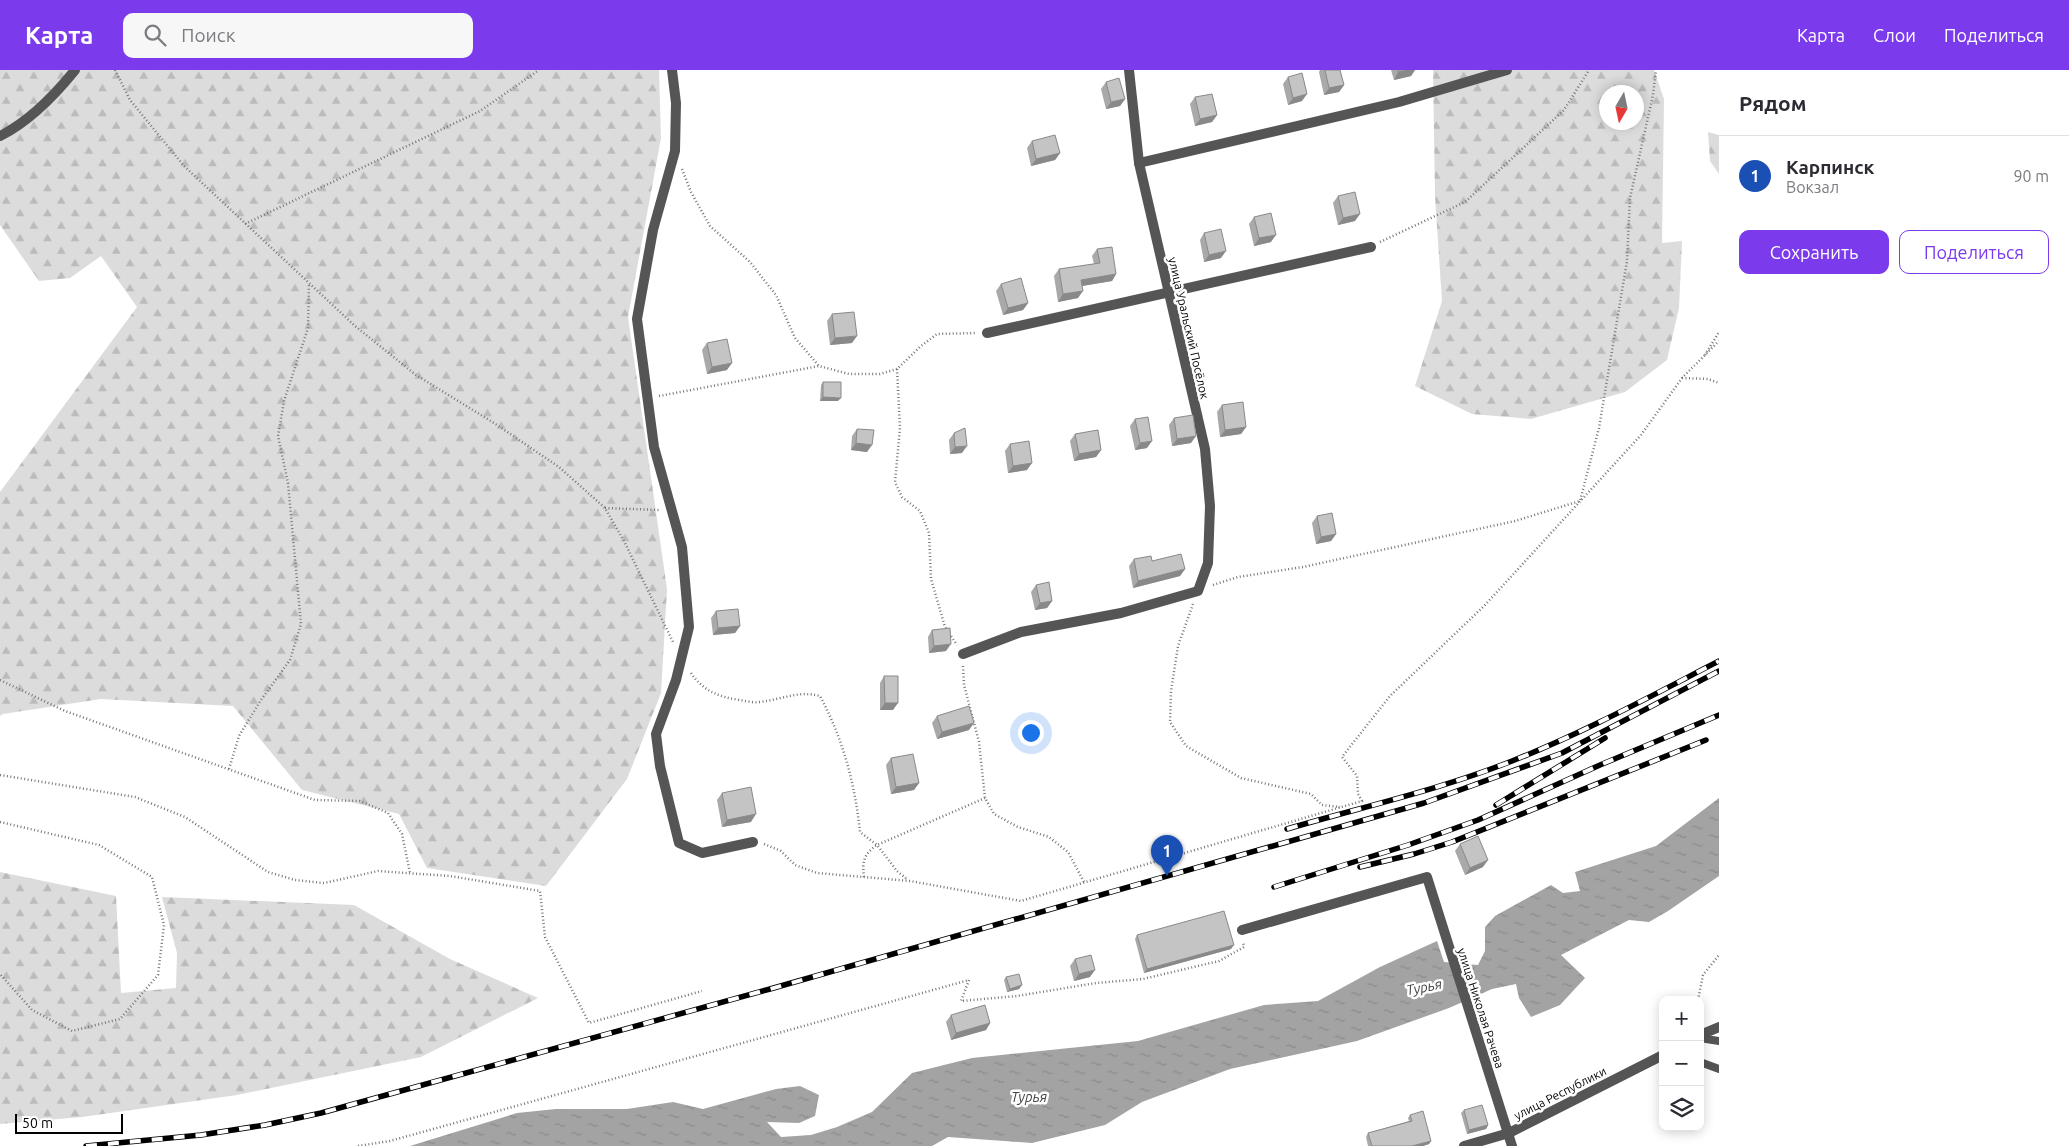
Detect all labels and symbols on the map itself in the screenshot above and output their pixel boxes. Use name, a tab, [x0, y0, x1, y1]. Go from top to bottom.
north arrow	[1599, 85, 1644, 130]
street label: улица Уральский Посёлок	[1166, 256, 1212, 400]
your location	[1018, 720, 1044, 746]
pin: 1	[1151, 835, 1183, 876]
street label: улица Николая Рачева	[1455, 946, 1507, 1070]
water label: Турья	[1405, 976, 1443, 998]
street label: улица Республики	[1512, 1064, 1608, 1122]
water label: Турья	[1011, 1089, 1047, 1105]
scale bar	[15, 1111, 122, 1134]

